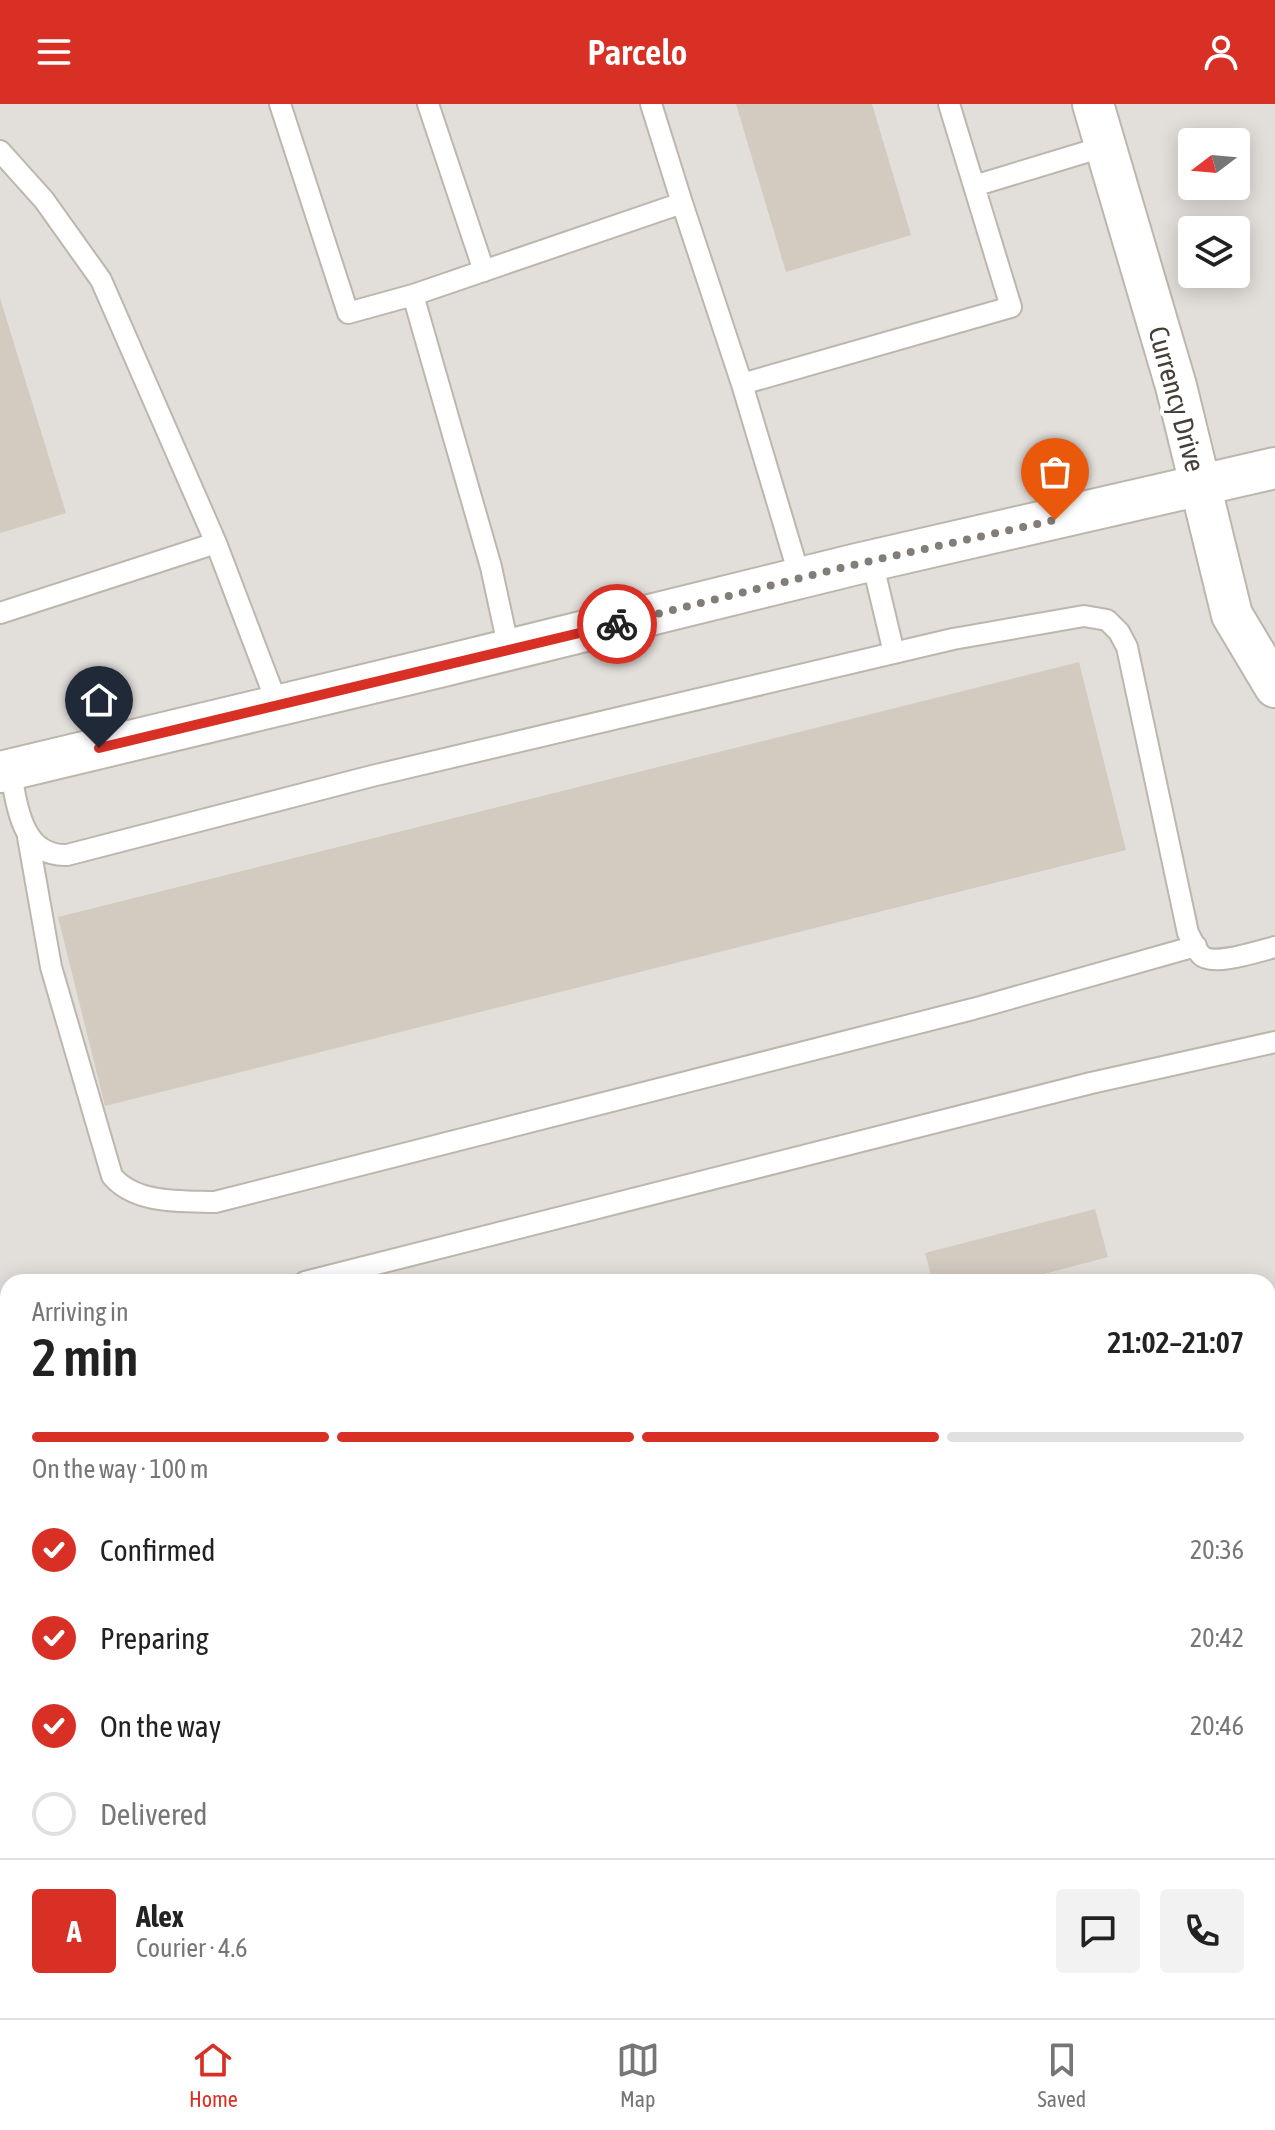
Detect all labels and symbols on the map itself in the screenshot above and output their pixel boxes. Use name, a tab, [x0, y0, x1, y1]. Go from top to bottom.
north arrow	[1178, 128, 1250, 200]
street label: Currency Drive	[1142, 323, 1212, 475]
pin	[1021, 438, 1089, 520]
courier	[577, 584, 657, 664]
pin	[65, 666, 133, 748]

